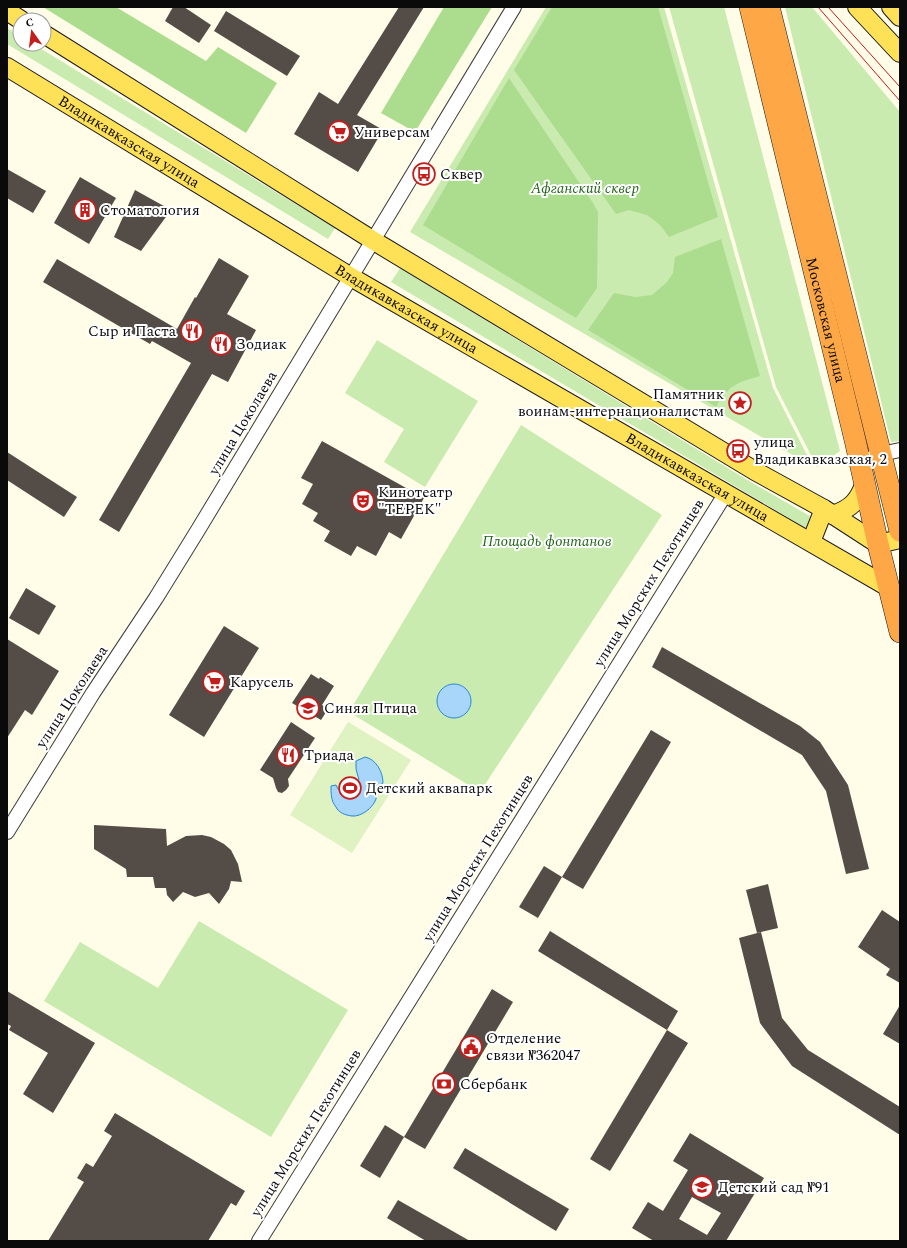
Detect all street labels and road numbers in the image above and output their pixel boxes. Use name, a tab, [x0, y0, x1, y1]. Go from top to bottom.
street label: Владикавказская улица	[54, 89, 205, 194]
street label: Московская улица	[800, 255, 852, 386]
street label: Владикавказская улица	[330, 258, 483, 360]
street label: улица Цоколаева	[202, 366, 284, 480]
street label: Владикавказская улица	[621, 426, 774, 528]
street label: улица Морских Пехотинцев	[587, 494, 710, 672]
street label: улица Цоколаева	[30, 641, 114, 754]
street label: улица Морских Пехотинцев	[416, 769, 539, 947]
street label: улица Морских Пехотинцев	[244, 1044, 367, 1222]

